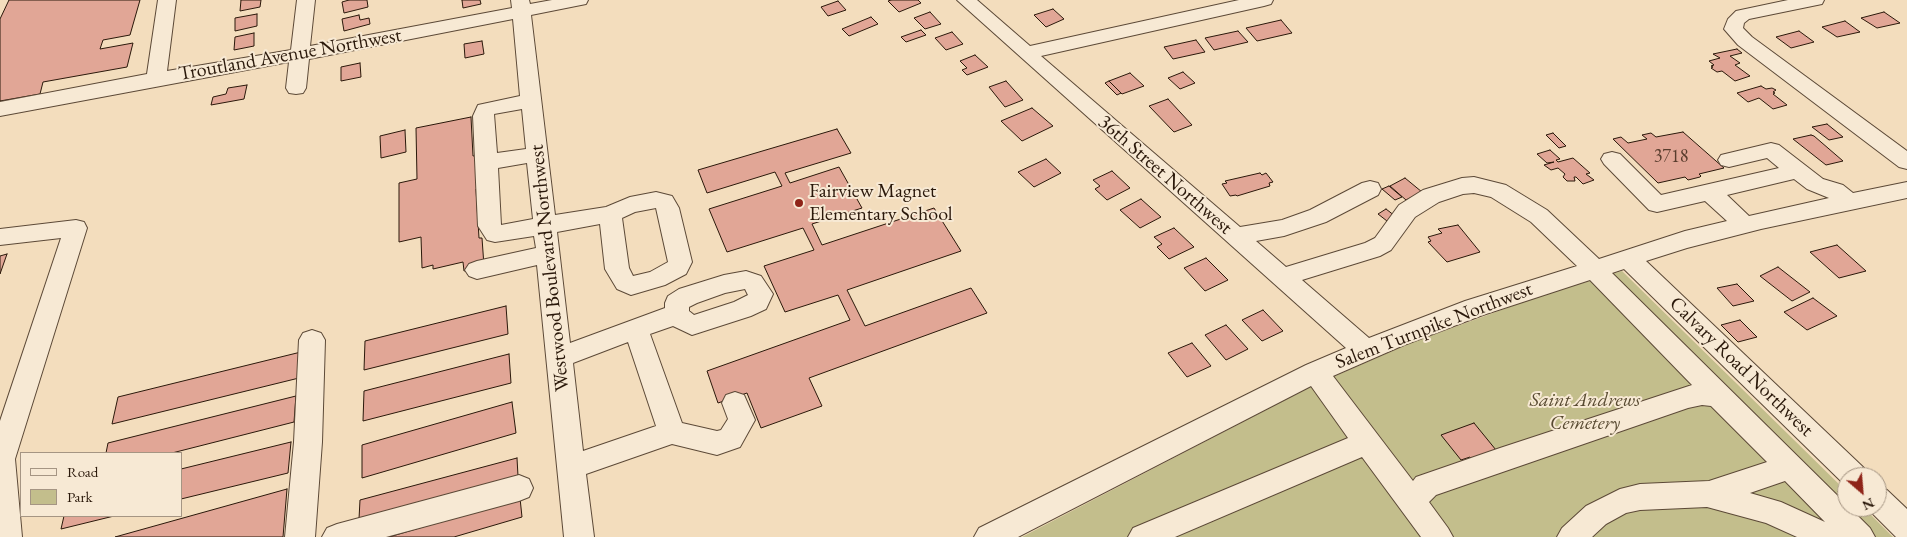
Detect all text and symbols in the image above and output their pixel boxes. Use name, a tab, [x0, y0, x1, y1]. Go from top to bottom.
street label: Troutland Avenue Northwest	[177, 24, 403, 86]
street label: 36th Street Northwest	[1093, 110, 1237, 240]
street label: Westwood Boulevard Northwest	[525, 143, 575, 393]
house number: 3718	[1654, 146, 1688, 168]
place label: Fairview Magnet Elementary School	[809, 180, 953, 227]
marker: Fairview Magnet Elementary School	[793, 197, 805, 209]
street label: Salem Turnpike Northwest	[1332, 277, 1536, 375]
street label: Calvary Road Northwest	[1664, 292, 1818, 442]
park label: Saint Andrews Cemetery	[1530, 389, 1640, 436]
legend	[20, 452, 182, 517]
text: Road	[67, 462, 98, 481]
north arrow	[1837, 467, 1887, 517]
text: Park	[67, 487, 93, 506]
text: N	[1859, 494, 1877, 515]

